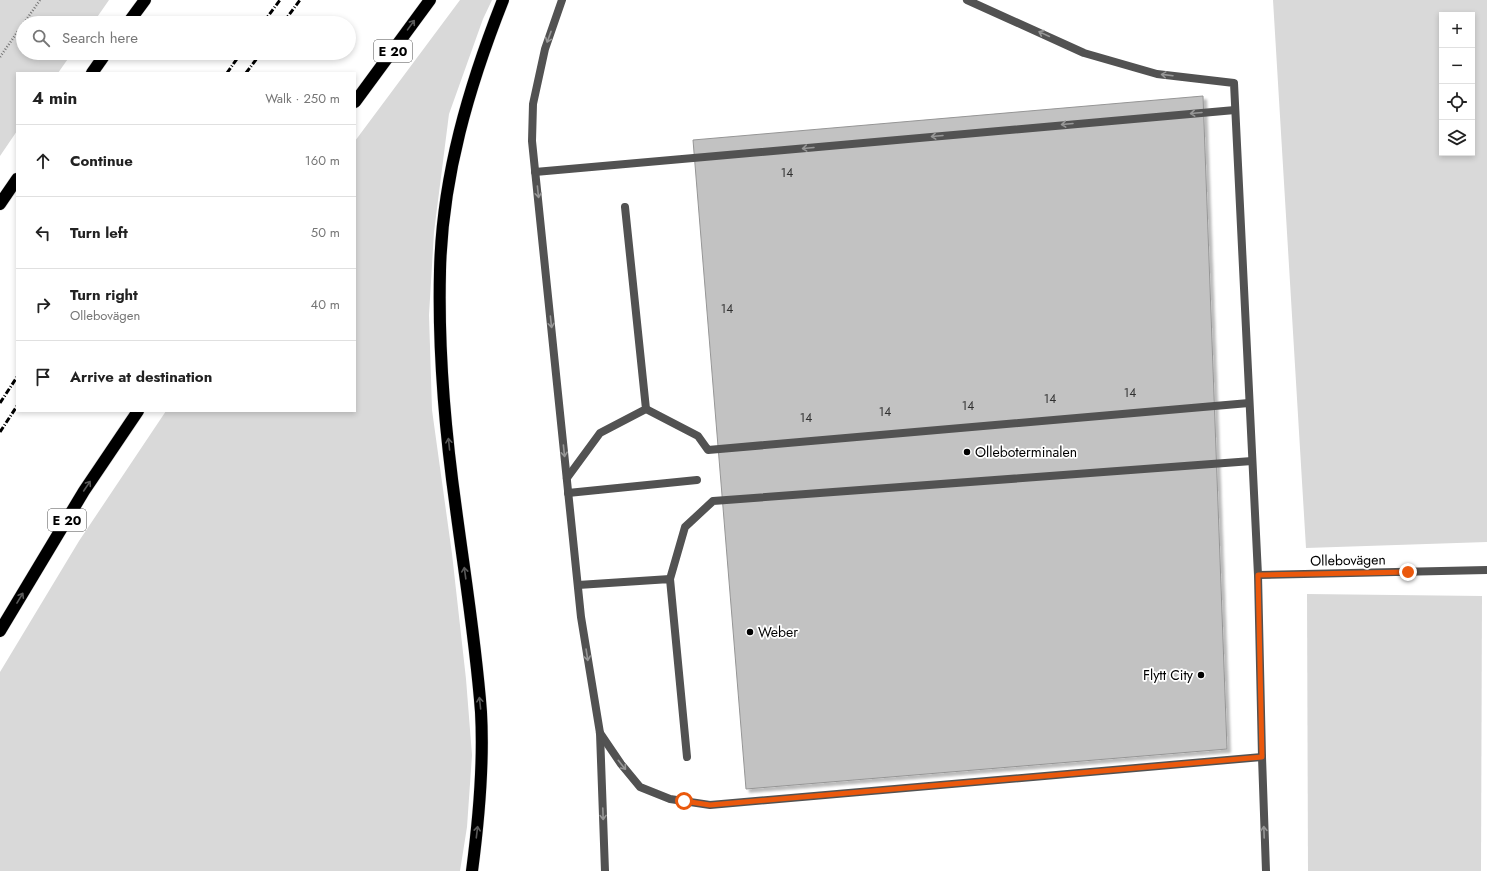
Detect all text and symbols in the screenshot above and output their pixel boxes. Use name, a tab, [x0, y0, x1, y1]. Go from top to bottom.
map controls	[1439, 12, 1475, 156]
button: +	[1439, 12, 1475, 48]
search box	[16, 16, 356, 60]
one-way arrow	[407, 20, 416, 31]
icon: search	[30, 27, 52, 49]
text: Search here	[62, 27, 138, 49]
one-way arrow	[545, 30, 552, 43]
one-way arrow	[1039, 30, 1051, 37]
road number: E 20	[374, 40, 412, 62]
button: −	[1439, 48, 1475, 84]
one-way arrow	[1161, 71, 1174, 79]
button: locate	[1439, 84, 1475, 120]
text: 4 min	[32, 86, 77, 110]
text: Walk · 250 m	[265, 89, 340, 108]
one-way arrow	[1190, 109, 1203, 117]
button: layers	[1439, 120, 1475, 156]
one-way arrow	[1061, 121, 1074, 128]
one-way arrow	[931, 132, 944, 140]
one-way arrow	[802, 144, 815, 151]
icon: ahead	[32, 150, 54, 172]
text: Continue	[70, 150, 133, 172]
text: 160 m	[305, 151, 340, 170]
house number: 14	[781, 164, 793, 182]
one-way arrow	[534, 186, 541, 199]
icon: left	[32, 222, 54, 244]
text: Turn left	[70, 222, 128, 244]
text: 50 m	[311, 223, 340, 242]
text: Turn right	[70, 284, 138, 306]
icon: right	[32, 294, 54, 316]
text: 40 m	[311, 295, 340, 314]
house number: 14	[721, 300, 733, 318]
text: Ollebovägen	[70, 306, 140, 325]
one-way arrow	[547, 315, 555, 328]
icon: arrive	[32, 366, 54, 388]
text: Arrive at destination	[70, 366, 212, 388]
house number: 14	[1124, 384, 1136, 402]
house number: 14	[1044, 390, 1056, 408]
house number: 14	[962, 397, 974, 415]
house number: 14	[879, 403, 891, 421]
house number: 14	[800, 409, 812, 427]
one-way arrow	[445, 438, 453, 451]
place label: Olleboterminalen	[975, 442, 1077, 462]
one-way arrow	[560, 444, 568, 457]
marker: Olleboterminalen	[962, 447, 972, 457]
one-way arrow	[83, 481, 91, 492]
road number: E 20	[48, 509, 86, 531]
street label: Ollebovägen	[1310, 549, 1386, 571]
route end	[1399, 563, 1417, 581]
one-way arrow	[461, 567, 469, 580]
one-way arrow	[16, 593, 24, 604]
place label: Weber	[758, 622, 798, 642]
marker: Weber	[745, 627, 755, 637]
one-way arrow	[583, 648, 591, 661]
place label: Flytt City	[1143, 665, 1194, 685]
marker: Flytt City	[1196, 670, 1206, 680]
one-way arrow	[476, 697, 483, 710]
one-way arrow	[618, 760, 627, 771]
route start	[675, 792, 693, 810]
one-way arrow	[599, 807, 607, 820]
one-way arrow	[473, 826, 481, 839]
one-way arrow	[1261, 826, 1268, 839]

